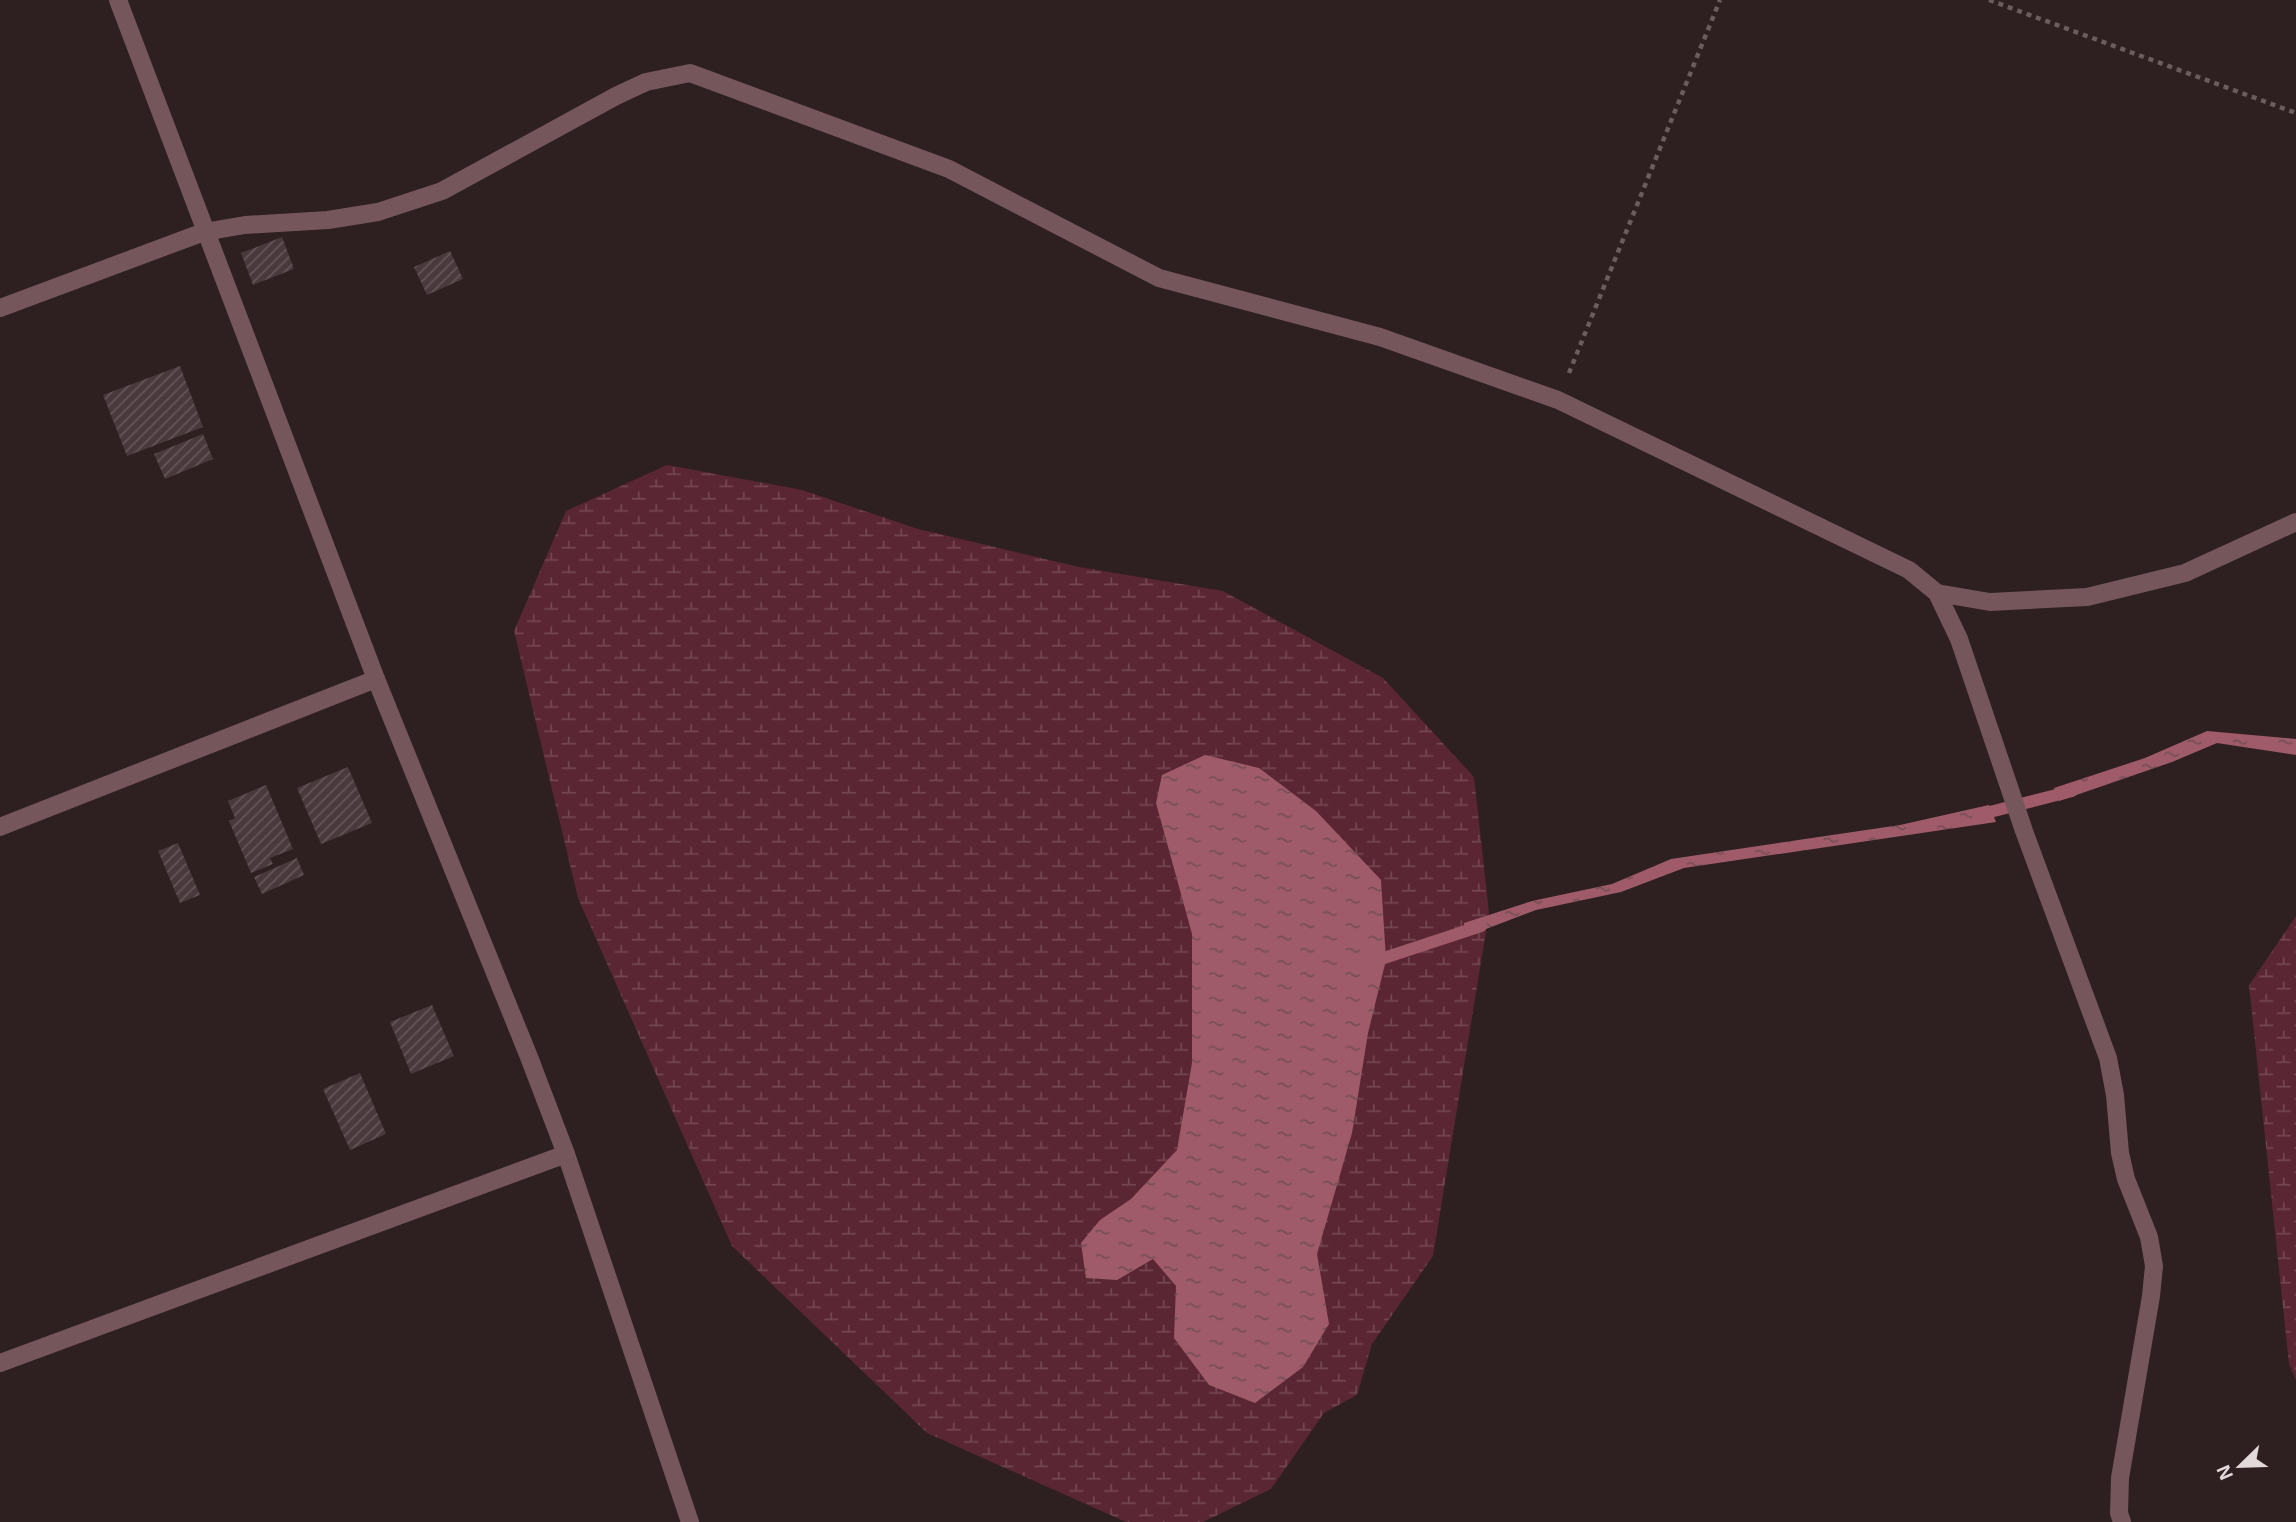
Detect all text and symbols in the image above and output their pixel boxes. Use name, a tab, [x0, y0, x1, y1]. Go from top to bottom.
north arrow	[2205, 1431, 2275, 1501]
text: N	[2212, 1462, 2237, 1483]

